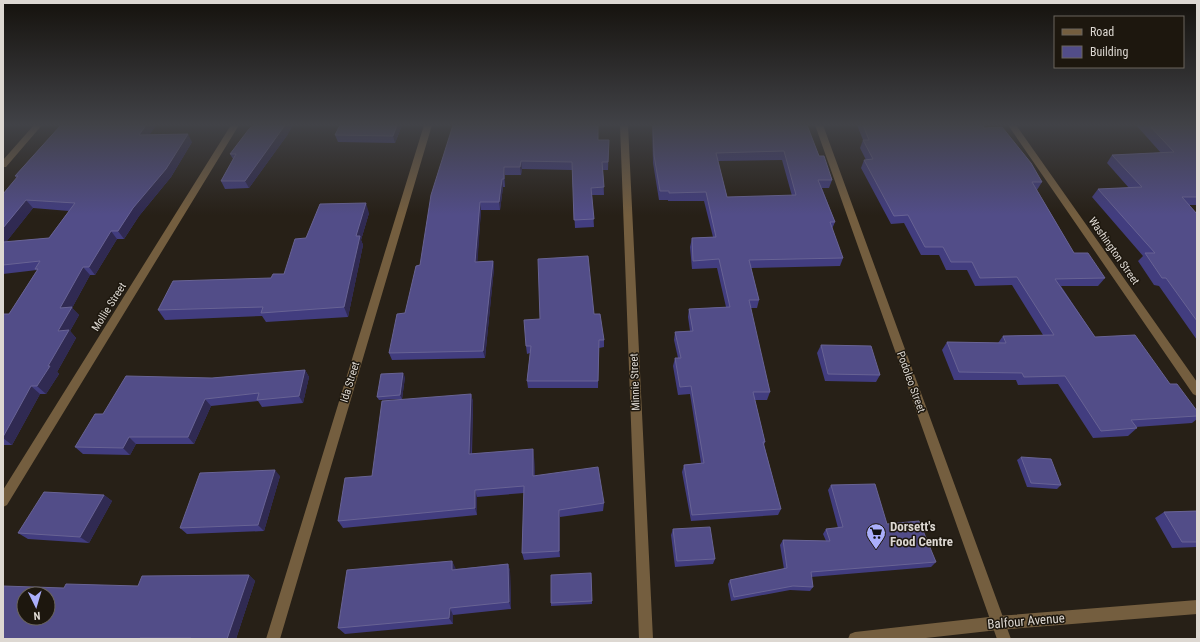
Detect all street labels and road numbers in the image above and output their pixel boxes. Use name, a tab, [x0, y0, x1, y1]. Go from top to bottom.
street label: Washington Street	[1086, 215, 1142, 287]
street label: Mollie Street	[89, 280, 129, 334]
street label: Podoleo Street	[894, 350, 928, 414]
street label: Minnie Street	[628, 353, 642, 411]
street label: Ida Street	[338, 360, 362, 404]
street label: Balfour Avenue	[987, 610, 1065, 632]

